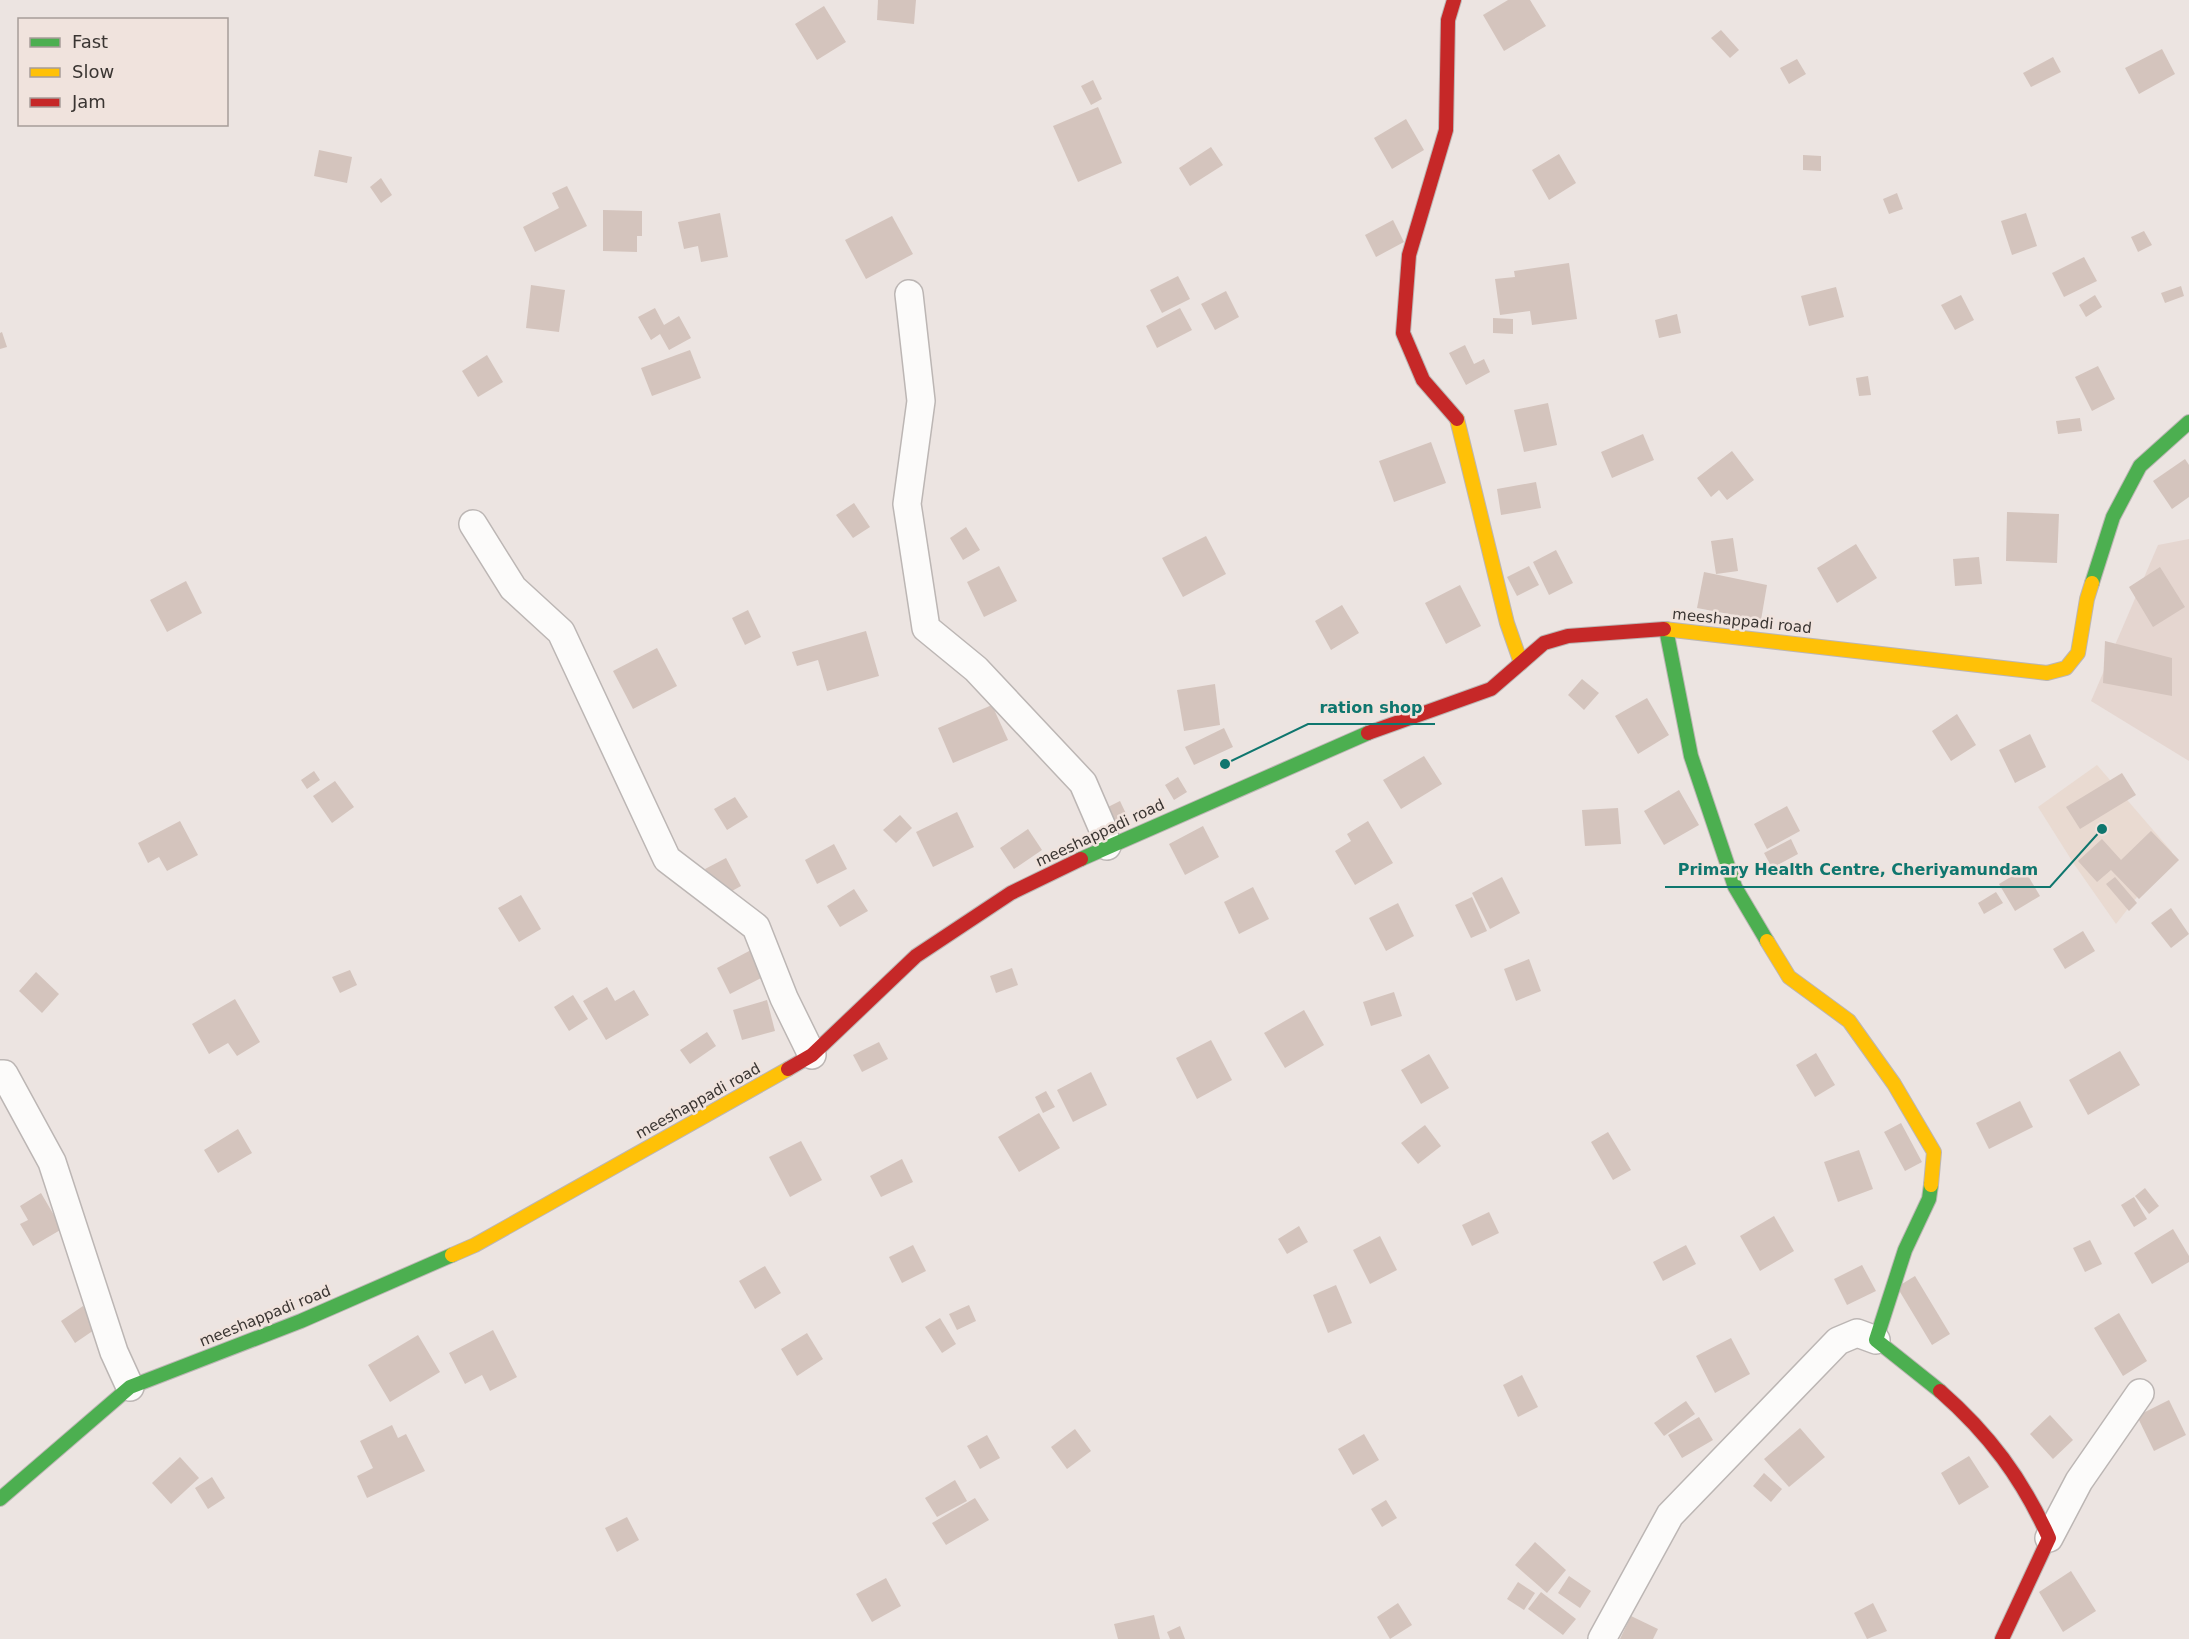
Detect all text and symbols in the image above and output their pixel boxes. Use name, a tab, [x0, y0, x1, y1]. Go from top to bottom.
legend	[18, 18, 228, 126]
text: Fast	[72, 31, 108, 52]
text: Slow	[72, 61, 114, 82]
text: Jam	[71, 91, 106, 112]
street label: meeshappadi road	[1671, 605, 1813, 637]
callout: ration shop	[1308, 690, 1435, 724]
text: ration shop	[1319, 698, 1423, 717]
street label: meeshappadi road	[1033, 795, 1167, 871]
callout: Primary Health Centre, Cheriyamundam	[1665, 853, 2050, 887]
text: Primary Health Centre, Cheriyamundam	[1678, 860, 2038, 879]
street label: meeshappadi road	[632, 1059, 764, 1143]
street label: meeshappadi road	[197, 1281, 333, 1351]

